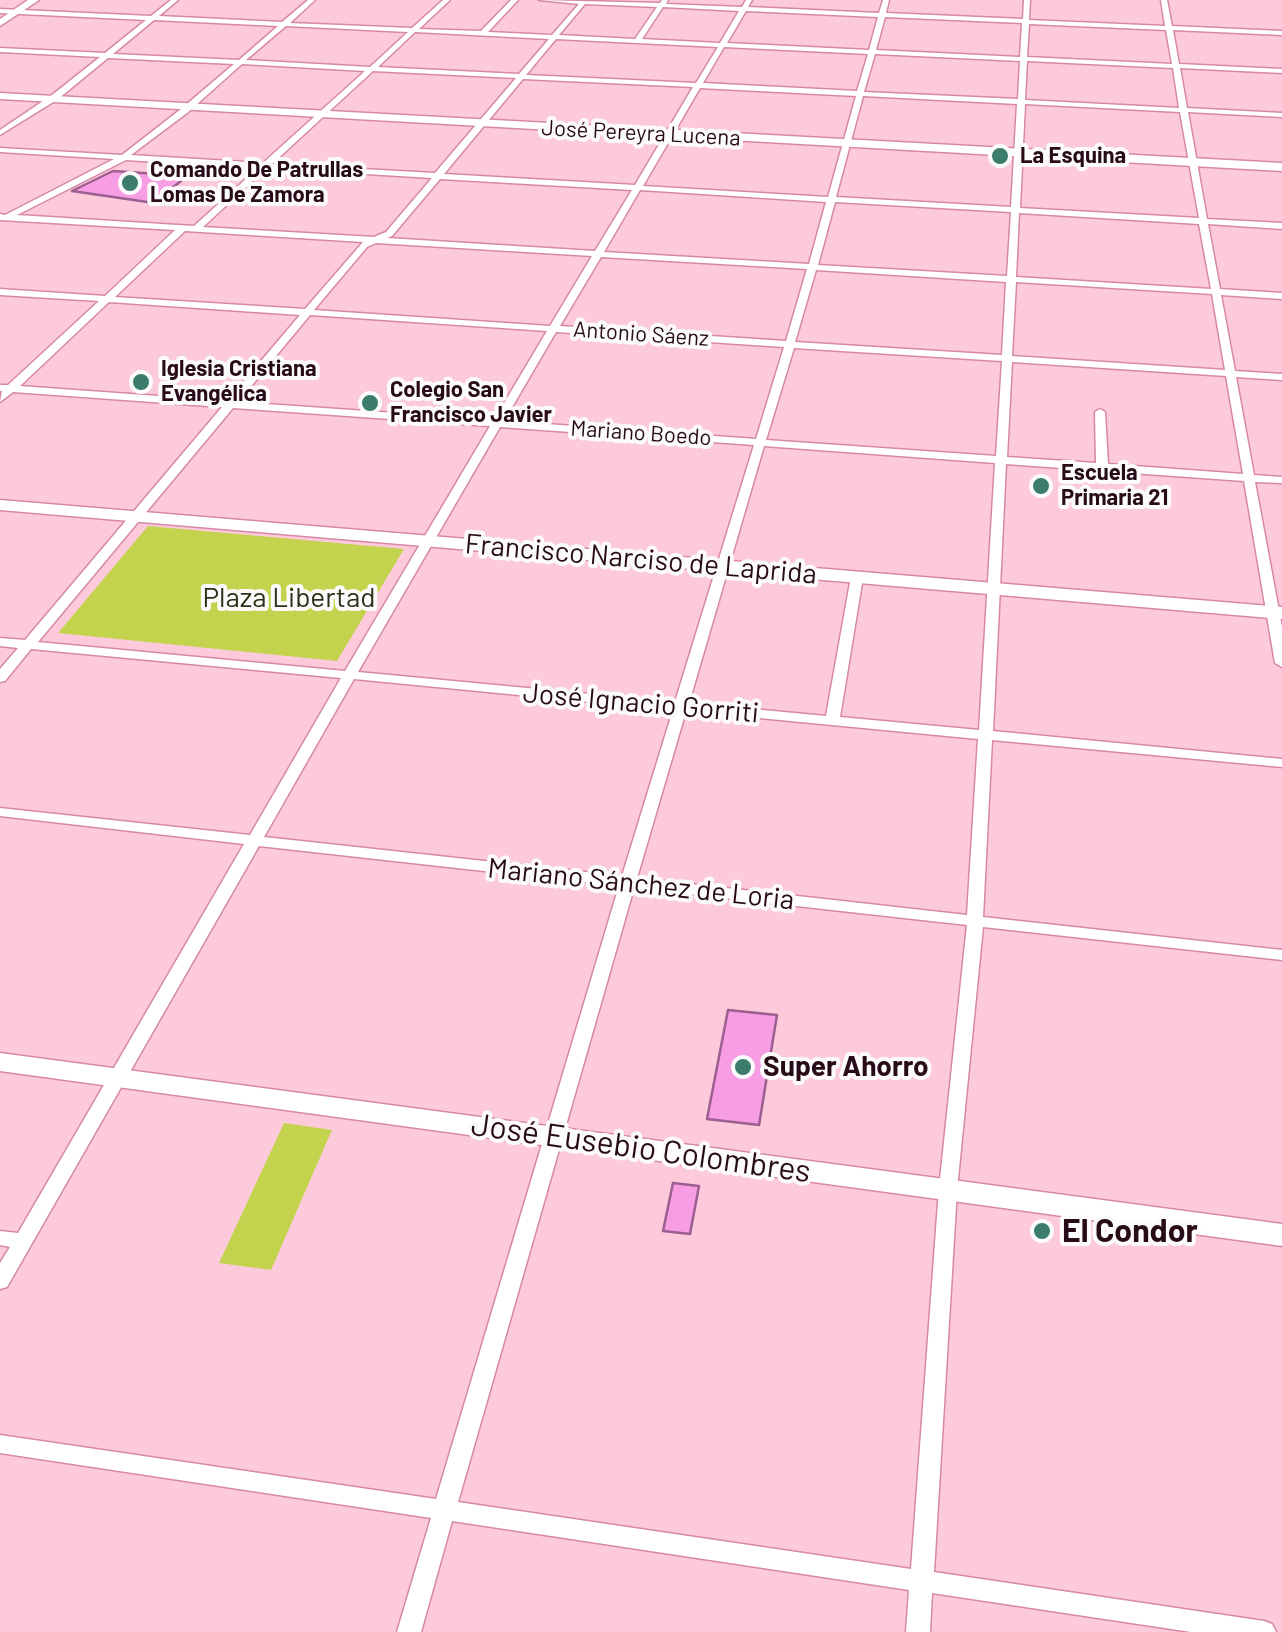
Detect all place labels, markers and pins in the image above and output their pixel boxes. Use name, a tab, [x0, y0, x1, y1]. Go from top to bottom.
place label: La Esquina	[1020, 143, 1126, 169]
marker: La Esquina	[989, 145, 1011, 167]
place label: Comando De Patrullas Lomas De Zamora	[150, 157, 363, 208]
marker: Comando De Patrullas Lomas De Zamora	[119, 172, 141, 194]
place label: Iglesia Cristiana Evangélica	[161, 356, 317, 408]
marker: Iglesia Cristiana Evangélica	[130, 371, 152, 393]
place label: Colegio San Francisco Javier	[390, 377, 552, 428]
marker: Colegio San Francisco Javier	[359, 392, 381, 414]
place label: Escuela Primaria 21	[1061, 460, 1168, 512]
marker: Escuela Primaria 21	[1030, 475, 1052, 497]
place label: Super Ahorro	[763, 1050, 929, 1084]
marker: Super Ahorro	[732, 1056, 754, 1078]
place label: El Condor	[1062, 1212, 1198, 1250]
marker: El Condor	[1031, 1220, 1053, 1242]

